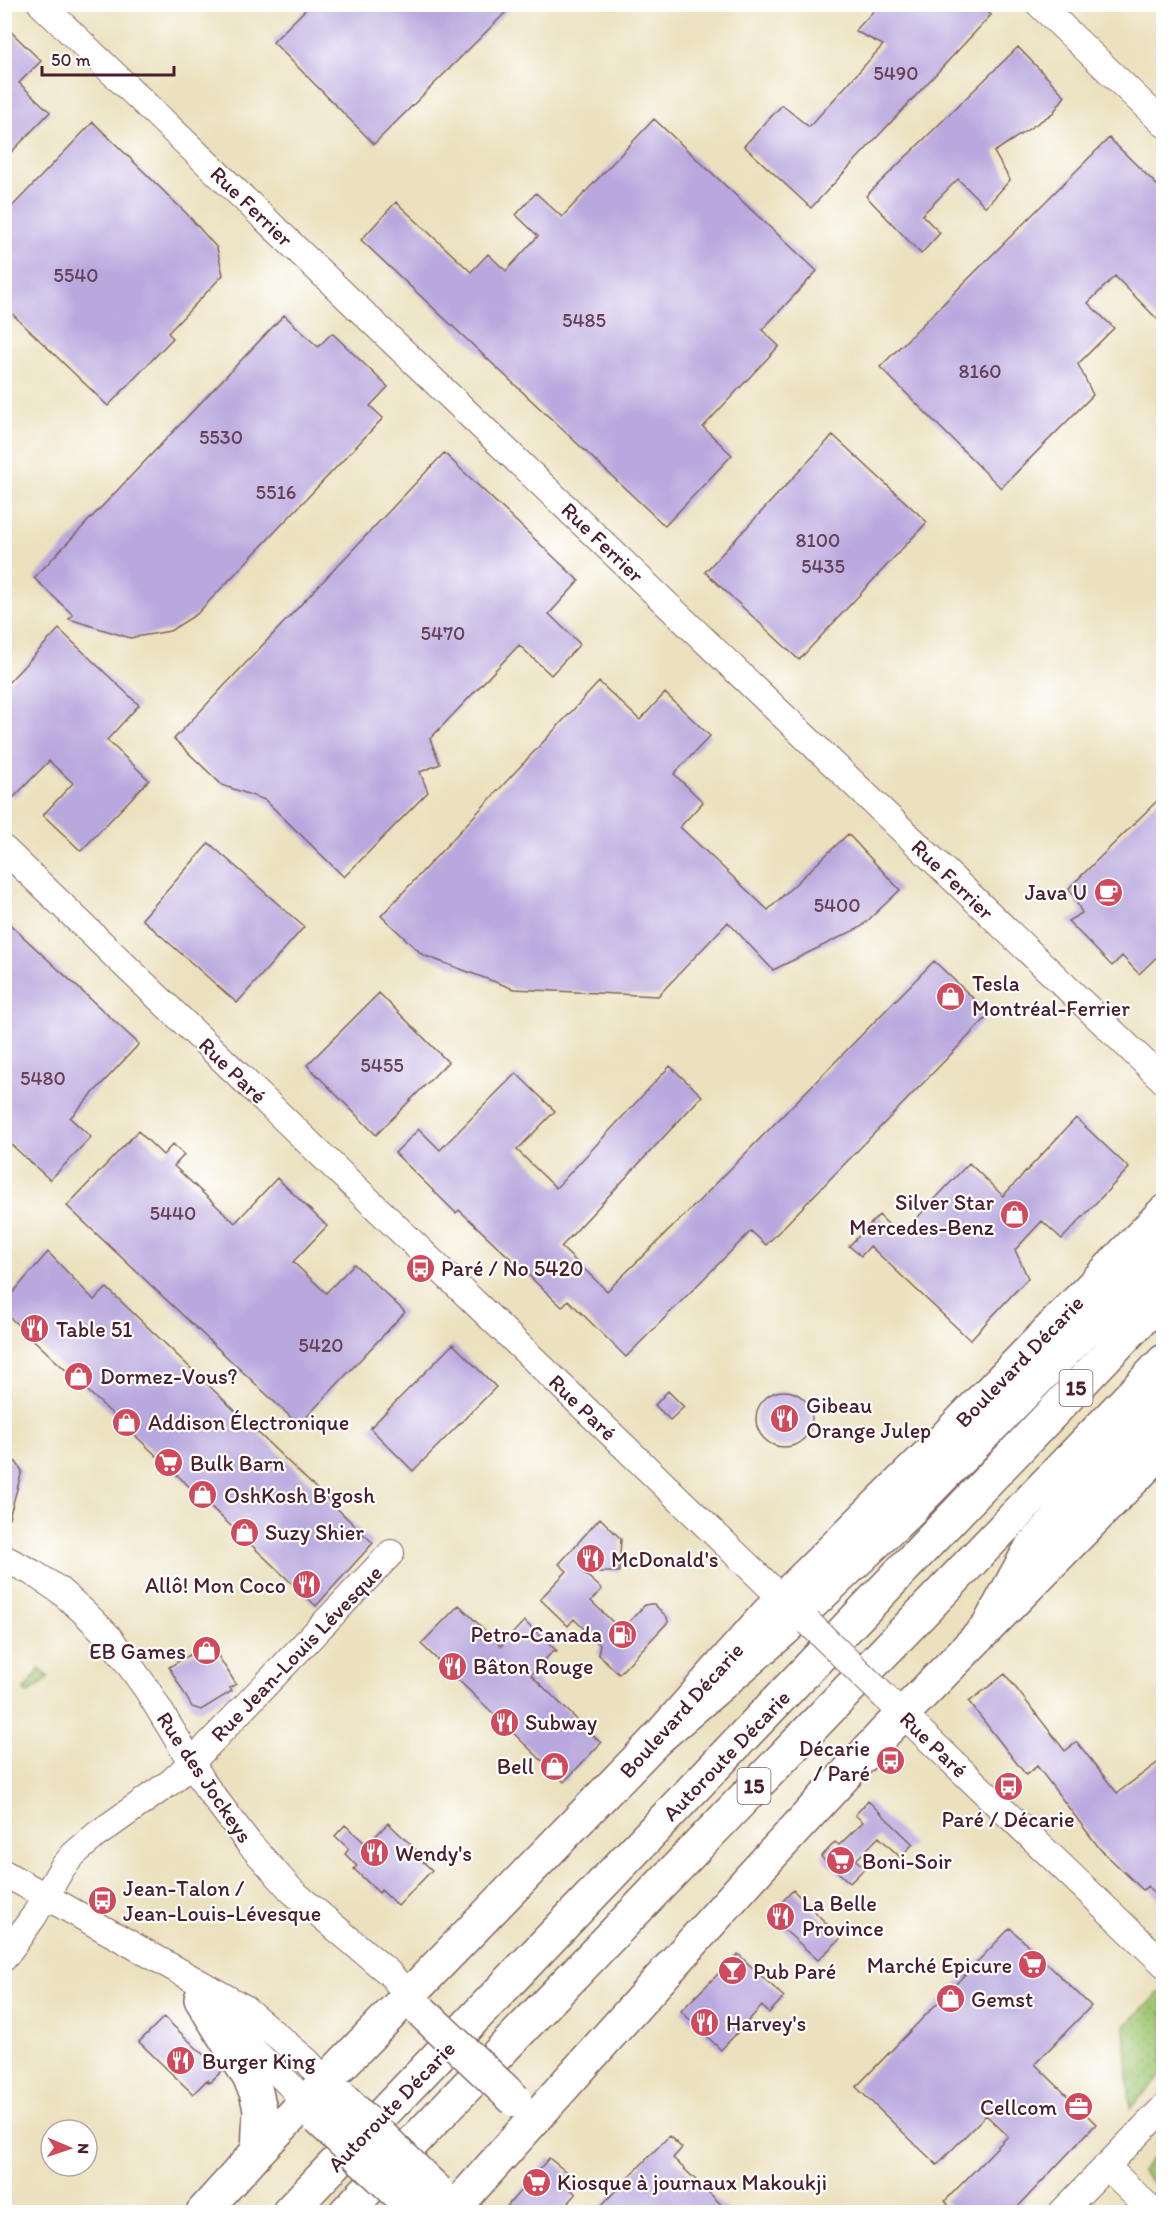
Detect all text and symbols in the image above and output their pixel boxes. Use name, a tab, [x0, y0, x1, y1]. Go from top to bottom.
scale bar	[42, 39, 174, 77]
text: 50 m	[51, 49, 91, 71]
house number: 5490	[873, 61, 919, 85]
street label: Rue Ferrier	[205, 160, 299, 253]
house number: 5540	[53, 263, 99, 287]
house number: 5485	[562, 308, 606, 332]
house number: 8160	[958, 359, 1002, 383]
house number: 5530	[199, 425, 243, 449]
house number: 5516	[256, 480, 296, 504]
street label: Rue Ferrier	[556, 496, 650, 589]
house number: 8100	[796, 528, 840, 552]
house number: 5435	[801, 554, 845, 578]
house number: 5470	[421, 621, 465, 645]
street label: Rue Ferrier	[906, 833, 1000, 926]
cafe icon: Java U	[1092, 876, 1124, 908]
place label: Java U	[1025, 879, 1087, 906]
house number: 5400	[813, 893, 861, 917]
place label: Tesla Montréal-Ferrier	[972, 970, 1130, 1022]
shop icon: Tesla Montréal-Ferrier	[935, 980, 967, 1012]
street label: Rue Paré	[193, 1031, 272, 1109]
house number: 5455	[360, 1053, 404, 1077]
house number: 5480	[20, 1066, 66, 1090]
place label: Silver Star Mercedes-Benz	[849, 1189, 995, 1241]
shop icon: Silver Star Mercedes-Benz	[999, 1199, 1031, 1231]
house number: 5440	[150, 1201, 196, 1225]
bus stop icon: Paré / No 5420	[404, 1252, 436, 1284]
place label: Paré / No 5420	[441, 1255, 584, 1282]
street label: Boulevard Décarie	[949, 1290, 1089, 1433]
restaurant icon: Table 51	[19, 1313, 51, 1345]
place label: Table 51	[56, 1316, 132, 1343]
house number: 5420	[298, 1333, 344, 1357]
shop icon: Dormez-Vous?	[63, 1360, 95, 1392]
place label: Dormez-Vous?	[100, 1363, 238, 1390]
street label: Rue Paré	[543, 1368, 622, 1446]
road number: 15	[1060, 1370, 1092, 1406]
place label: Gibeau Orange Julep	[806, 1392, 931, 1444]
restaurant icon: Gibeau Orange Julep	[769, 1402, 801, 1434]
shop icon: Addison Électronique	[111, 1406, 143, 1438]
place label: Addison Électronique	[148, 1409, 349, 1436]
supermarket icon: Bulk Barn	[153, 1447, 185, 1479]
place label: Bulk Barn	[190, 1450, 285, 1477]
shop icon: OshKosh B'gosh	[187, 1479, 219, 1511]
place label: OshKosh B'gosh	[224, 1482, 375, 1509]
shop icon: Suzy Shier	[228, 1516, 260, 1548]
place label: Suzy Shier	[265, 1519, 364, 1546]
restaurant icon: McDonald's	[574, 1543, 606, 1575]
place label: McDonald's	[611, 1546, 719, 1573]
street label: Rue Jean-Louis Lévesque	[205, 1559, 388, 1747]
restaurant icon: Allô! Mon Coco	[291, 1569, 323, 1601]
place label: Allô! Mon Coco	[145, 1572, 286, 1599]
fuel station icon: Petro-Canada	[607, 1618, 639, 1650]
place label: Petro-Canada	[471, 1621, 602, 1648]
shop icon: EB Games	[191, 1635, 223, 1667]
street label: Boulevard Décarie	[613, 1637, 749, 1784]
place label: EB Games	[89, 1638, 186, 1665]
restaurant icon: Bâton Rouge	[436, 1650, 468, 1682]
place label: Bâton Rouge	[473, 1653, 594, 1680]
street label: Autoroute Décarie	[657, 1684, 796, 1827]
street label: Rue Paré	[894, 1705, 973, 1783]
restaurant icon: Subway	[488, 1706, 520, 1738]
street label: Rue des Jockeys	[151, 1707, 258, 1848]
place label: Subway	[525, 1709, 598, 1736]
place label: Décarie / Paré	[799, 1735, 870, 1787]
bus stop icon: Décarie / Paré	[875, 1745, 907, 1777]
shop icon: Bell	[539, 1750, 571, 1782]
place label: Bell	[497, 1753, 534, 1780]
road number: 15	[738, 1768, 771, 1804]
bus stop icon: Paré / Décarie	[992, 1771, 1024, 1803]
place label: Paré / Décarie	[941, 1806, 1075, 1833]
restaurant icon: Wendy's	[358, 1837, 390, 1869]
place label: Wendy's	[395, 1840, 472, 1867]
supermarket icon: Boni-Soir	[825, 1845, 857, 1877]
place label: Boni-Soir	[862, 1848, 953, 1875]
place label: Jean-Talon / Jean-Louis-Lévesque	[123, 1875, 321, 1927]
bus stop icon: Jean-Talon / Jean-Louis-Lévesque	[86, 1885, 118, 1917]
place label: La Belle Province	[802, 1890, 884, 1942]
restaurant icon: La Belle Province	[765, 1900, 797, 1932]
supermarket icon: Marché Epicure	[1017, 1949, 1049, 1981]
place label: Marché Epicure	[867, 1952, 1012, 1979]
bar icon: Pub Paré	[716, 1955, 748, 1987]
place label: Pub Paré	[753, 1958, 836, 1985]
shop icon: Gemst	[934, 1983, 966, 2015]
place label: Gemst	[971, 1986, 1033, 2013]
restaurant icon: Harvey's	[689, 2007, 721, 2039]
place label: Harvey's	[726, 2010, 806, 2037]
street label: Autoroute Décarie	[322, 2035, 461, 2178]
restaurant icon: Burger King	[165, 2045, 197, 2077]
place label: Burger King	[202, 2048, 316, 2075]
office icon: Cellcom	[1062, 2091, 1094, 2123]
place label: Cellcom	[980, 2094, 1057, 2121]
north arrow	[39, 2118, 99, 2178]
text: N	[74, 2143, 93, 2154]
supermarket icon: Kiosque à journaux Makoukji	[520, 2166, 552, 2198]
place label: Kiosque à journaux Makoukji	[557, 2169, 827, 2196]

